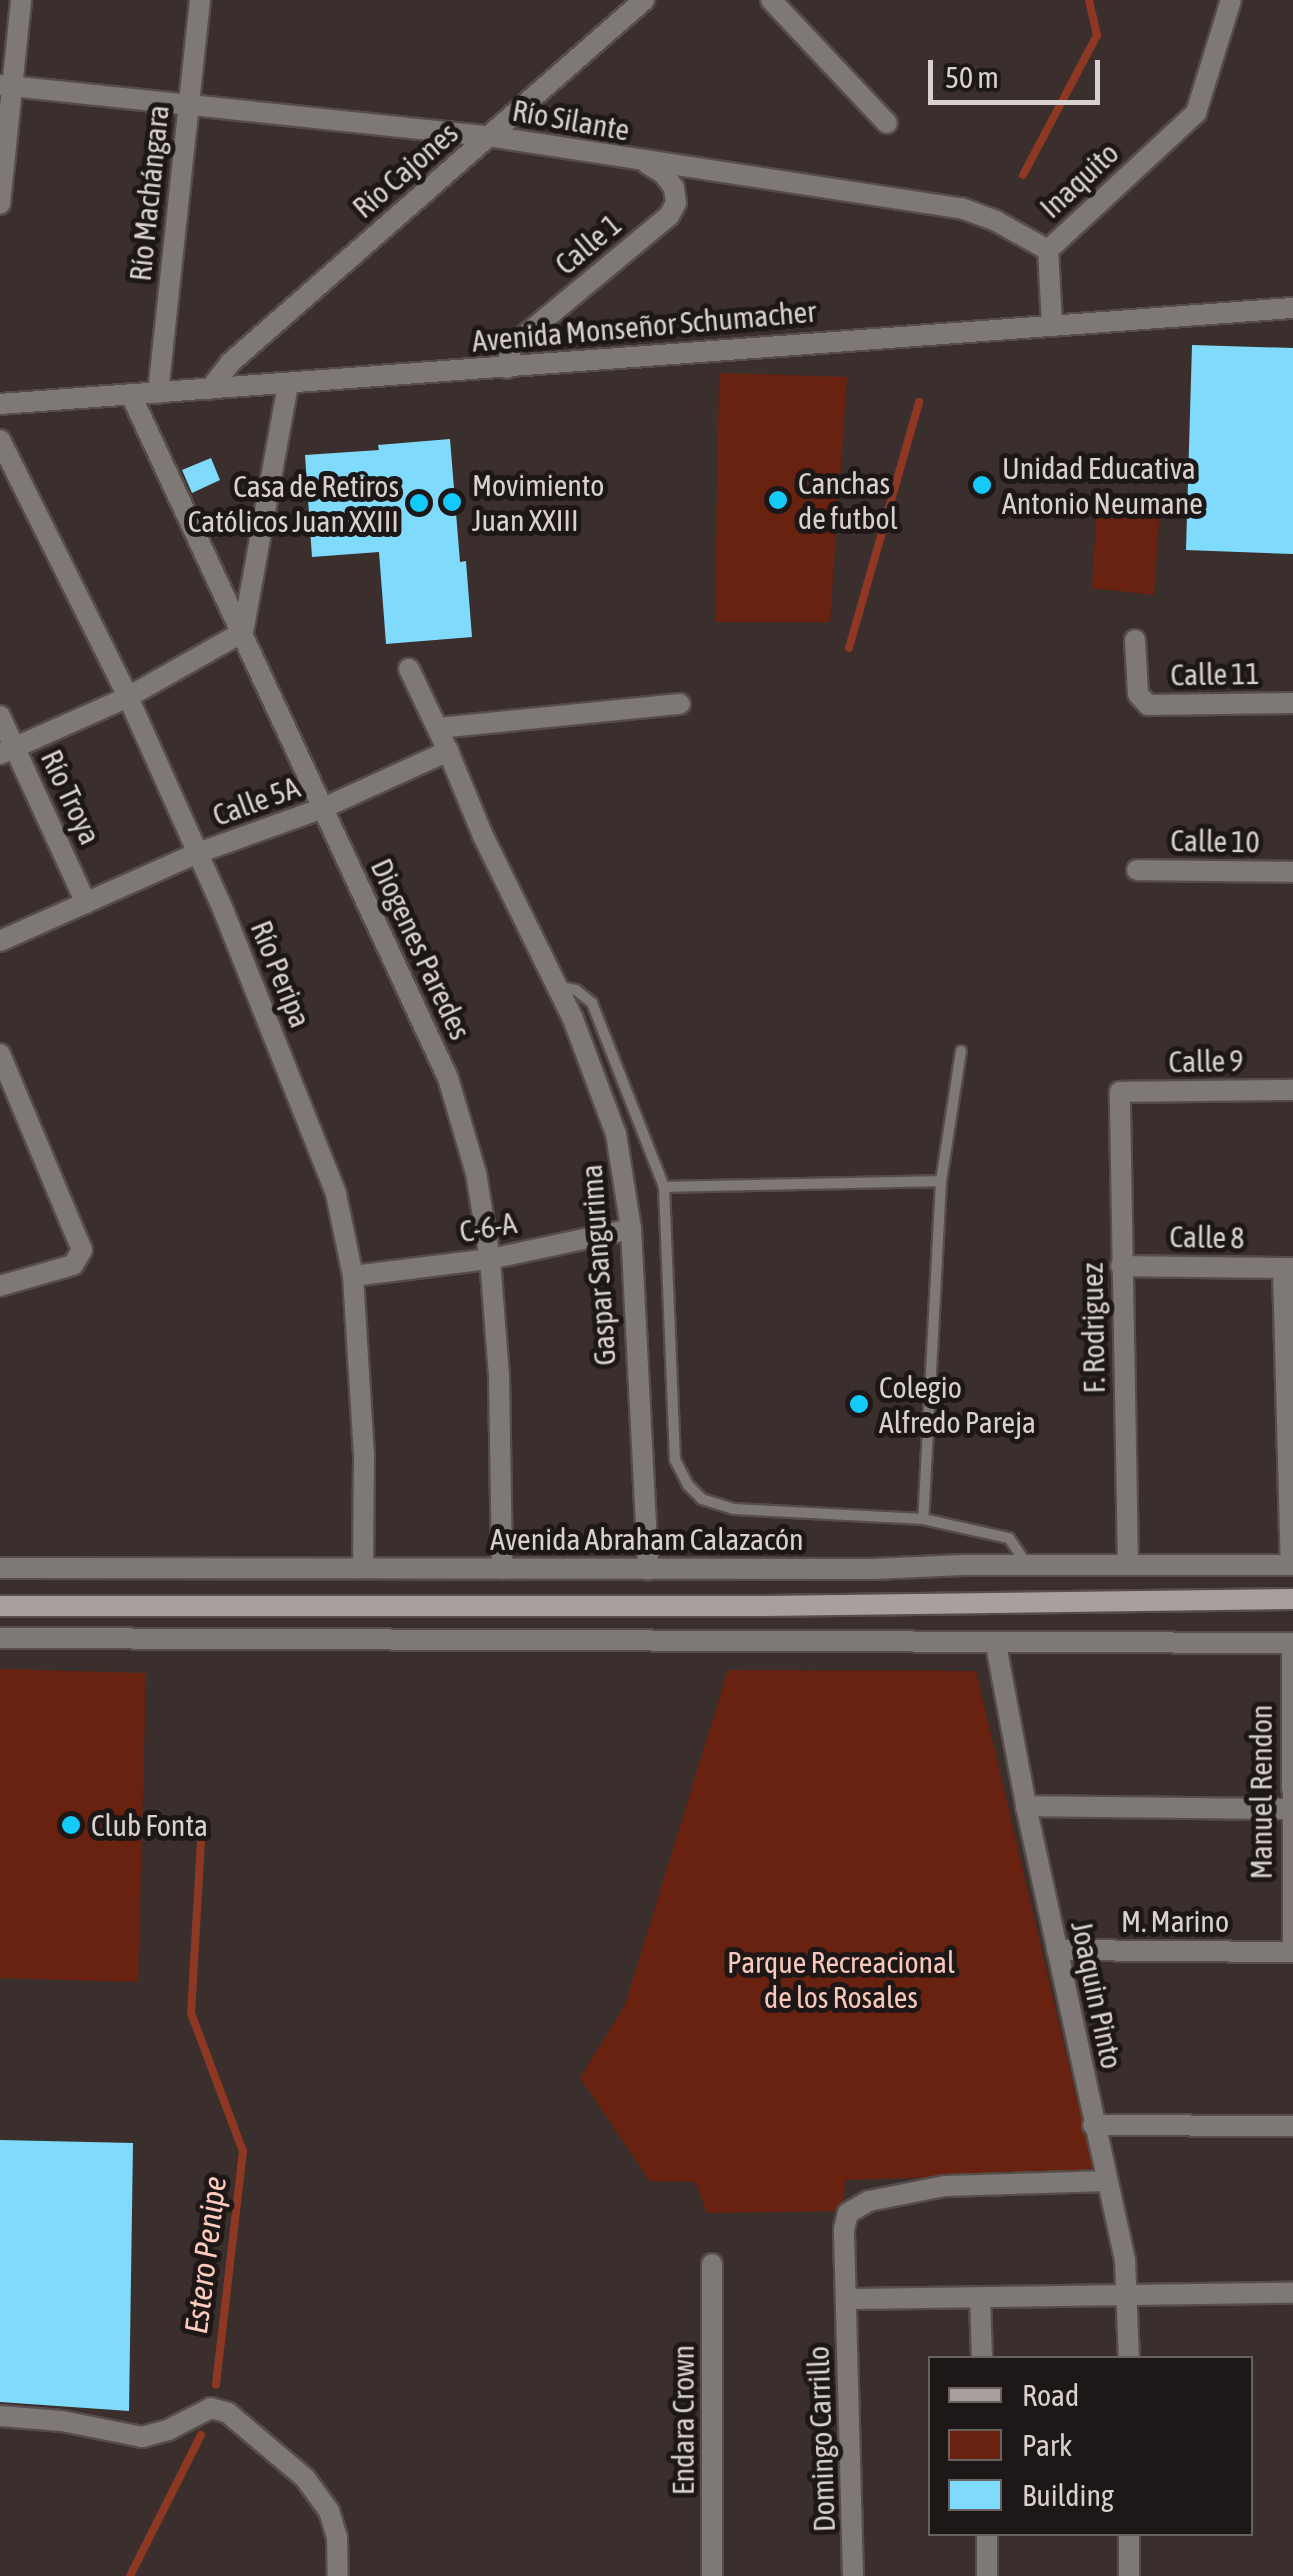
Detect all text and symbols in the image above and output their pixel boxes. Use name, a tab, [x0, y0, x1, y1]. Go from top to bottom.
scale bar	[933, 40, 1106, 102]
text: 50 m	[945, 60, 999, 94]
street label: Río Silante	[510, 92, 632, 148]
street label: Río Machángara	[122, 103, 176, 283]
street label: Río Cajones	[345, 115, 465, 225]
street label: Inaquito	[1032, 135, 1126, 225]
street label: Calle 1	[548, 206, 628, 282]
street label: Avenida Monseñor Schumacher	[471, 293, 817, 359]
place label: Unidad Educativa Antonio Neumane	[1002, 450, 1203, 520]
place label: Canchas de futbol	[798, 465, 898, 536]
place label: Movimiento Juan XXIII	[472, 467, 604, 538]
place label: Casa de Retiros Católicos Juan XXIII	[188, 468, 399, 538]
marker: Unidad Educativa Antonio Neumane	[971, 474, 993, 496]
marker: Canchas de futbol	[767, 489, 789, 511]
marker: Movimiento Juan XXIII	[441, 491, 463, 513]
marker: Casa de Retiros Católicos Juan XXIII	[408, 492, 430, 514]
street label: Calle 11	[1170, 655, 1260, 693]
street label: Río Troya	[34, 744, 108, 850]
street label: Calle 5A	[208, 769, 304, 833]
street label: Calle 10	[1170, 822, 1260, 860]
street label: Diogenes Paredes	[363, 853, 479, 1045]
street label: Río Peripa	[243, 915, 319, 1033]
street label: Calle 9	[1168, 1042, 1244, 1080]
street label: Gaspar Sangurima	[573, 1163, 623, 1367]
street label: C-6-A	[457, 1204, 519, 1250]
street label: Calle 8	[1169, 1218, 1245, 1256]
street label: F. Rodriguez	[1074, 1262, 1112, 1394]
place label: Colegio Alfredo Pareja	[879, 1369, 1036, 1440]
marker: Colegio Alfredo Pareja	[848, 1393, 870, 1415]
street label: Avenida Abraham Calazacón	[490, 1521, 804, 1557]
street label: Manuel Rendon	[1243, 1705, 1279, 1879]
place label: Club Fonta	[91, 1807, 208, 1843]
marker: Club Fonta	[60, 1814, 82, 1836]
street label: M. Marino	[1121, 1903, 1229, 1939]
street label: Joaquin Pinto	[1064, 1918, 1130, 2072]
park label: Parque Recreacional de los Rosales	[727, 1944, 955, 2014]
water label: Estero Penipe	[177, 2174, 235, 2336]
street label: Endara Crown	[665, 2345, 701, 2495]
street label: Domingo Carrillo	[800, 2345, 842, 2533]
legend	[928, 2356, 1253, 2536]
text: Road	[1022, 2378, 1079, 2412]
text: Park	[1022, 2428, 1072, 2462]
text: Building	[1022, 2478, 1114, 2512]

